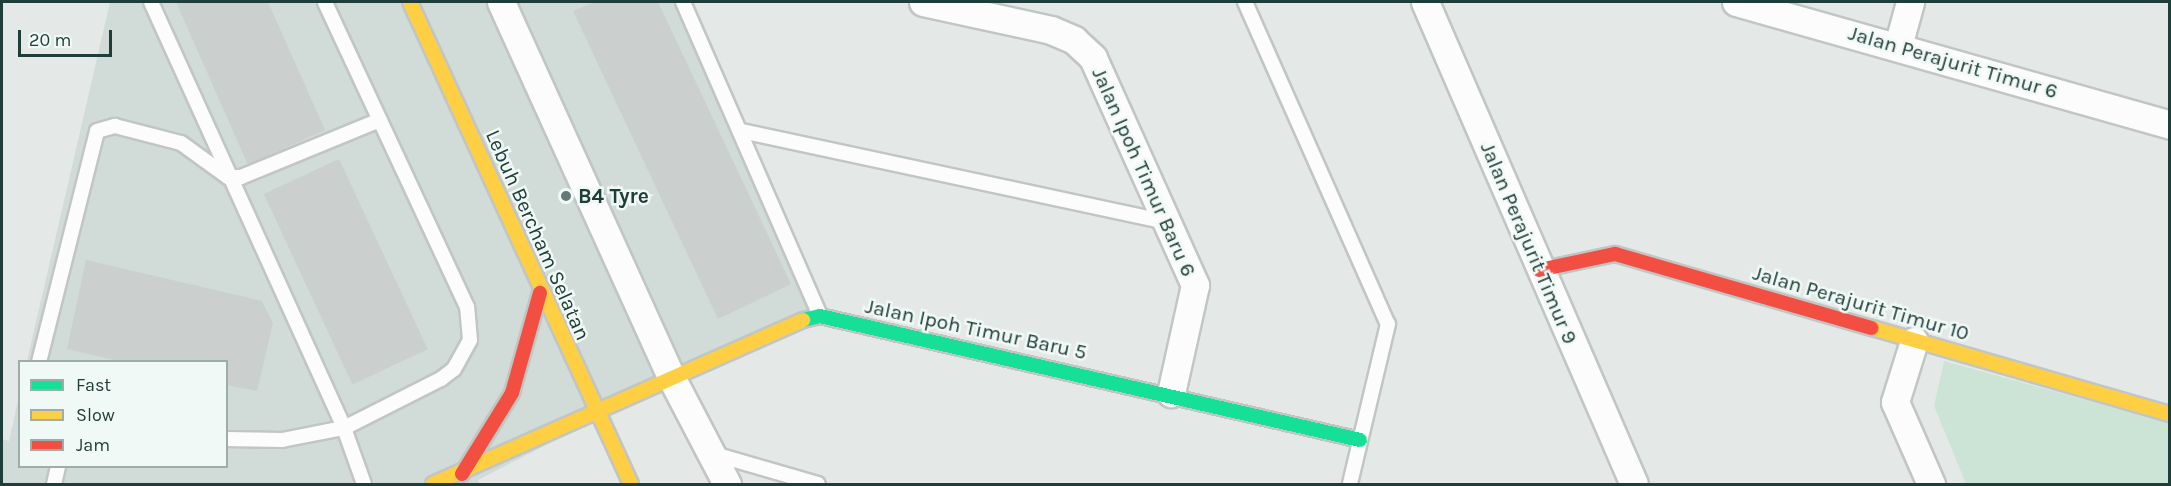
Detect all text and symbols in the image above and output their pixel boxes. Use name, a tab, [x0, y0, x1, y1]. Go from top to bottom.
scale bar	[21, 18, 116, 56]
street label: Jalan Perajurit Timur 6	[1845, 20, 2061, 104]
text: 20 m	[29, 29, 71, 51]
street label: Jalan Ipoh Timur Baru 6	[1087, 64, 1201, 280]
street label: Lebuh Bercham Selatan	[480, 126, 596, 344]
street label: Jalan Perajurit Timur 9	[1475, 138, 1583, 348]
place label: B4 Tyre	[578, 183, 649, 209]
marker: B4 Tyre	[559, 189, 573, 203]
street label: Jalan Perajurit Timur 10	[1750, 260, 1972, 346]
street label: Jalan Ipoh Timur Baru 5	[863, 293, 1089, 365]
legend	[18, 360, 228, 468]
text: Fast	[76, 374, 111, 396]
text: Slow	[76, 404, 115, 426]
text: Jam	[76, 434, 110, 456]

